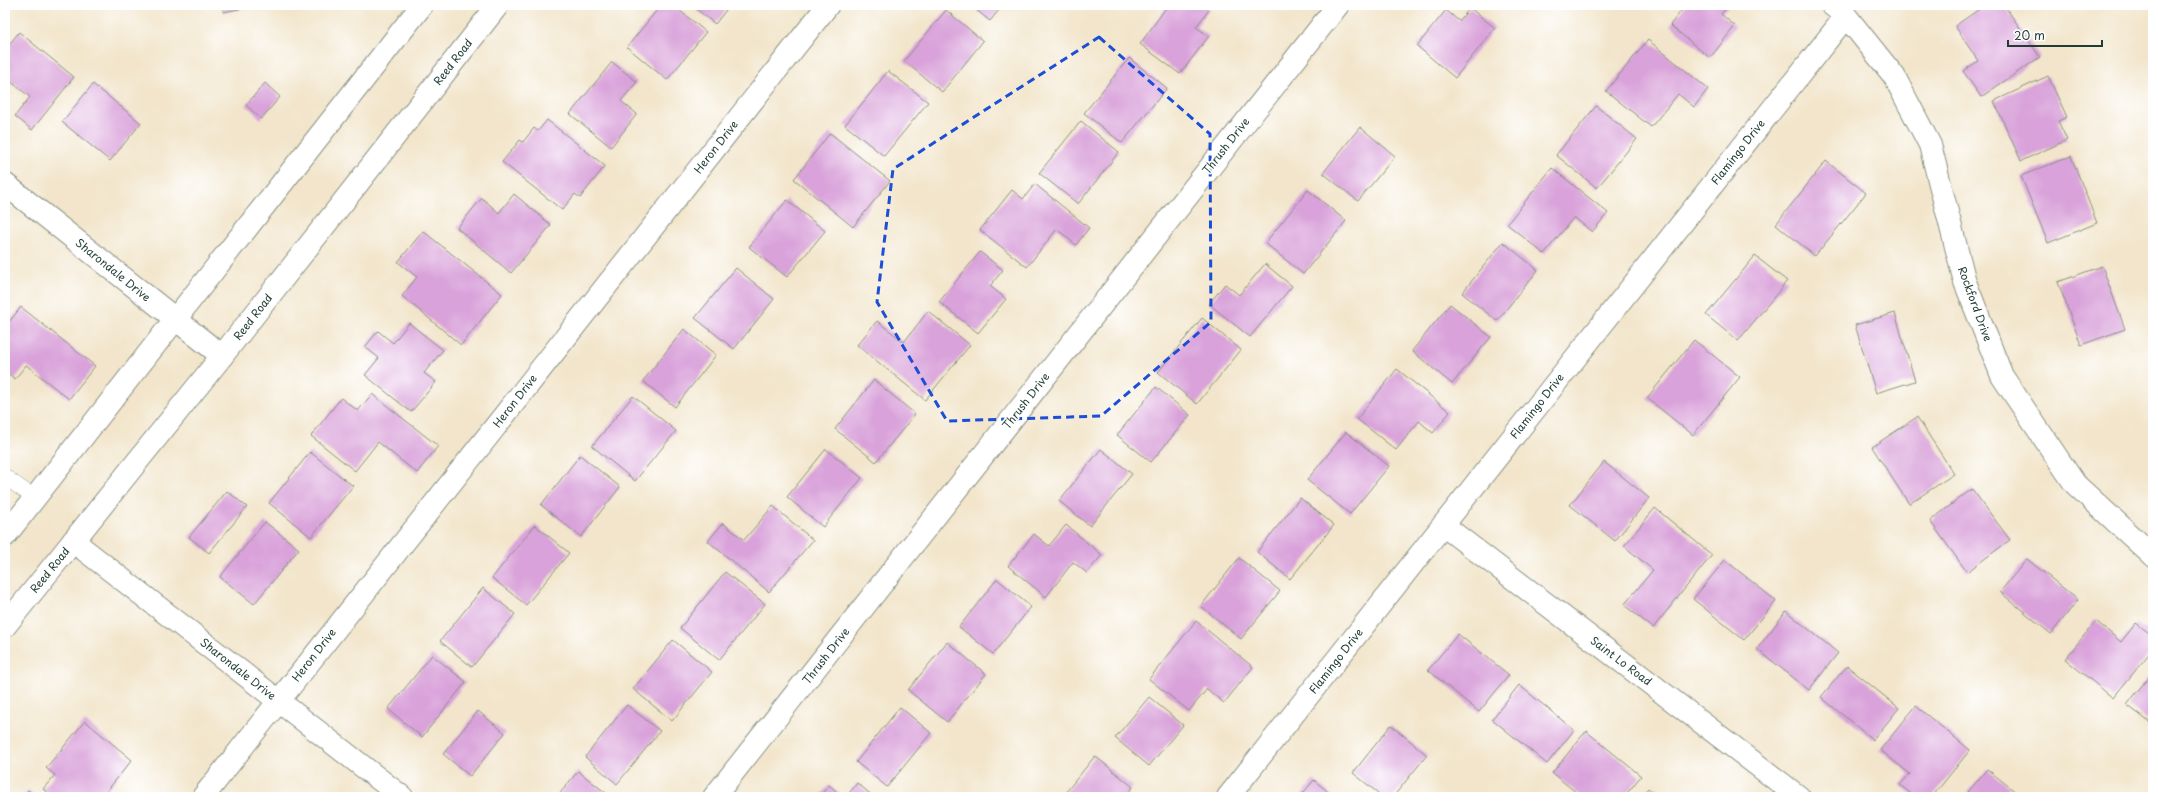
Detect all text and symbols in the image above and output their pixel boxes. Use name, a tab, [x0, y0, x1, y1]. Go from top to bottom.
scale bar	[2008, 22, 2102, 48]
text: 20 m	[2014, 26, 2045, 44]
street label: Reed Road	[429, 35, 476, 89]
street label: Thrush Drive	[1198, 114, 1253, 178]
street label: Flamingo Drive	[1707, 115, 1769, 188]
street label: Heron Drive	[689, 116, 742, 177]
street label: Sharondale Drive	[72, 234, 155, 305]
street label: Rockford Drive	[1954, 264, 1997, 344]
street label: Reed Road	[229, 290, 276, 344]
street label: Thrush Drive	[998, 369, 1053, 433]
street label: Flamingo Drive	[1506, 369, 1568, 442]
street label: Heron Drive	[488, 370, 541, 431]
street label: Reed Road	[26, 543, 73, 596]
street label: Heron Drive	[287, 624, 340, 685]
street label: Thrush Drive	[798, 624, 853, 688]
street label: Flamingo Drive	[1305, 624, 1367, 697]
street label: Saint Lo Road	[1587, 632, 1656, 689]
street label: Sharondale Drive	[197, 633, 280, 704]

